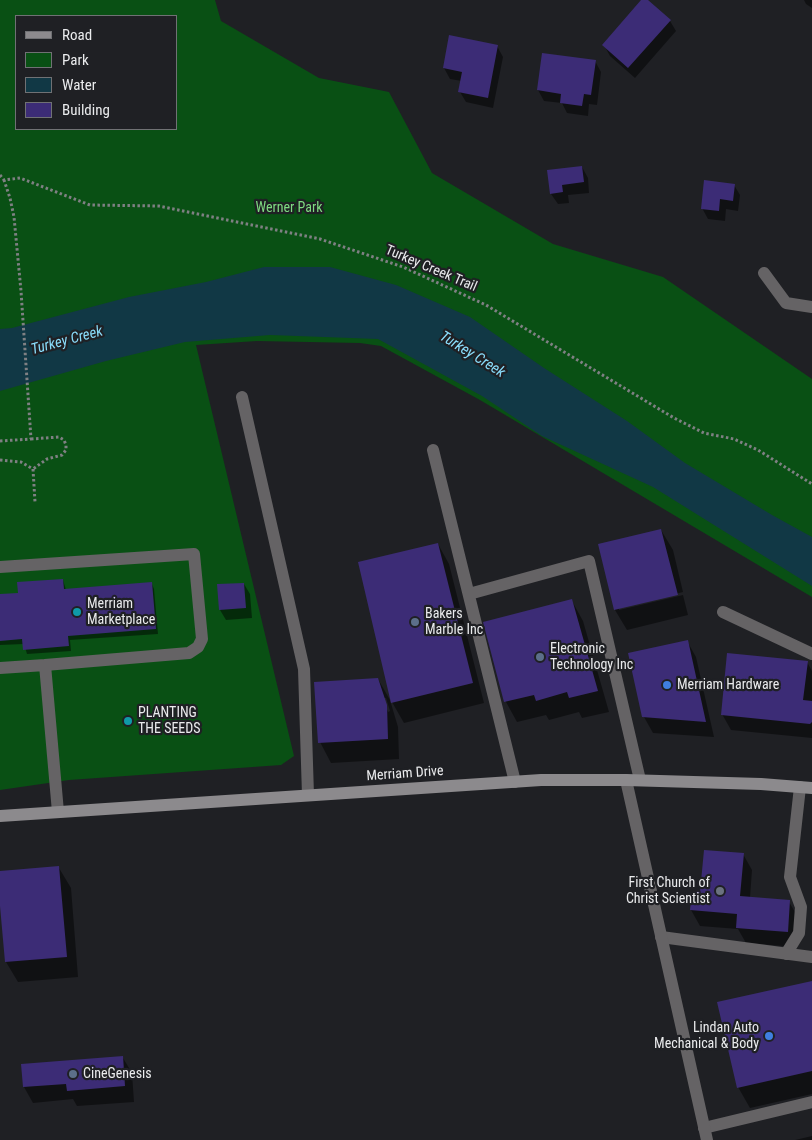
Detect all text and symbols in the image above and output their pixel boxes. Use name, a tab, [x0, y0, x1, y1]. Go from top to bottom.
legend	[15, 15, 178, 130]
text: Road	[62, 26, 92, 44]
text: Park	[62, 51, 89, 69]
text: Water	[62, 76, 96, 94]
text: Building	[62, 101, 110, 119]
park label: Werner Park	[255, 200, 323, 216]
street label: Turkey Creek Trail	[383, 242, 479, 296]
water label: Turkey Creek	[29, 323, 105, 359]
water label: Turkey Creek	[436, 328, 508, 382]
place label: Merriam Marketplace	[87, 596, 155, 628]
marker: Merriam Marketplace	[71, 606, 83, 618]
place label: Bakers Marble Inc	[425, 606, 483, 638]
marker: Bakers Marble Inc	[409, 616, 421, 628]
place label: Electronic Technology Inc	[550, 641, 633, 674]
marker: Electronic Technology Inc	[534, 651, 546, 663]
place label: Merriam Hardware	[677, 677, 779, 693]
marker: Merriam Hardware	[661, 679, 673, 691]
place label: PLANTING THE SEEDS	[138, 705, 201, 738]
marker: PLANTING THE SEEDS	[122, 715, 134, 727]
street label: Merriam Drive	[366, 763, 444, 785]
place label: First Church of Christ Scientist	[626, 875, 710, 908]
marker: First Church of Christ Scientist	[714, 885, 726, 897]
place label: Lindan Auto Mechanical & Body	[654, 1020, 759, 1052]
marker: Lindan Auto Mechanical & Body	[763, 1030, 775, 1042]
place label: CineGenesis	[83, 1066, 152, 1082]
marker: CineGenesis	[67, 1068, 79, 1080]

